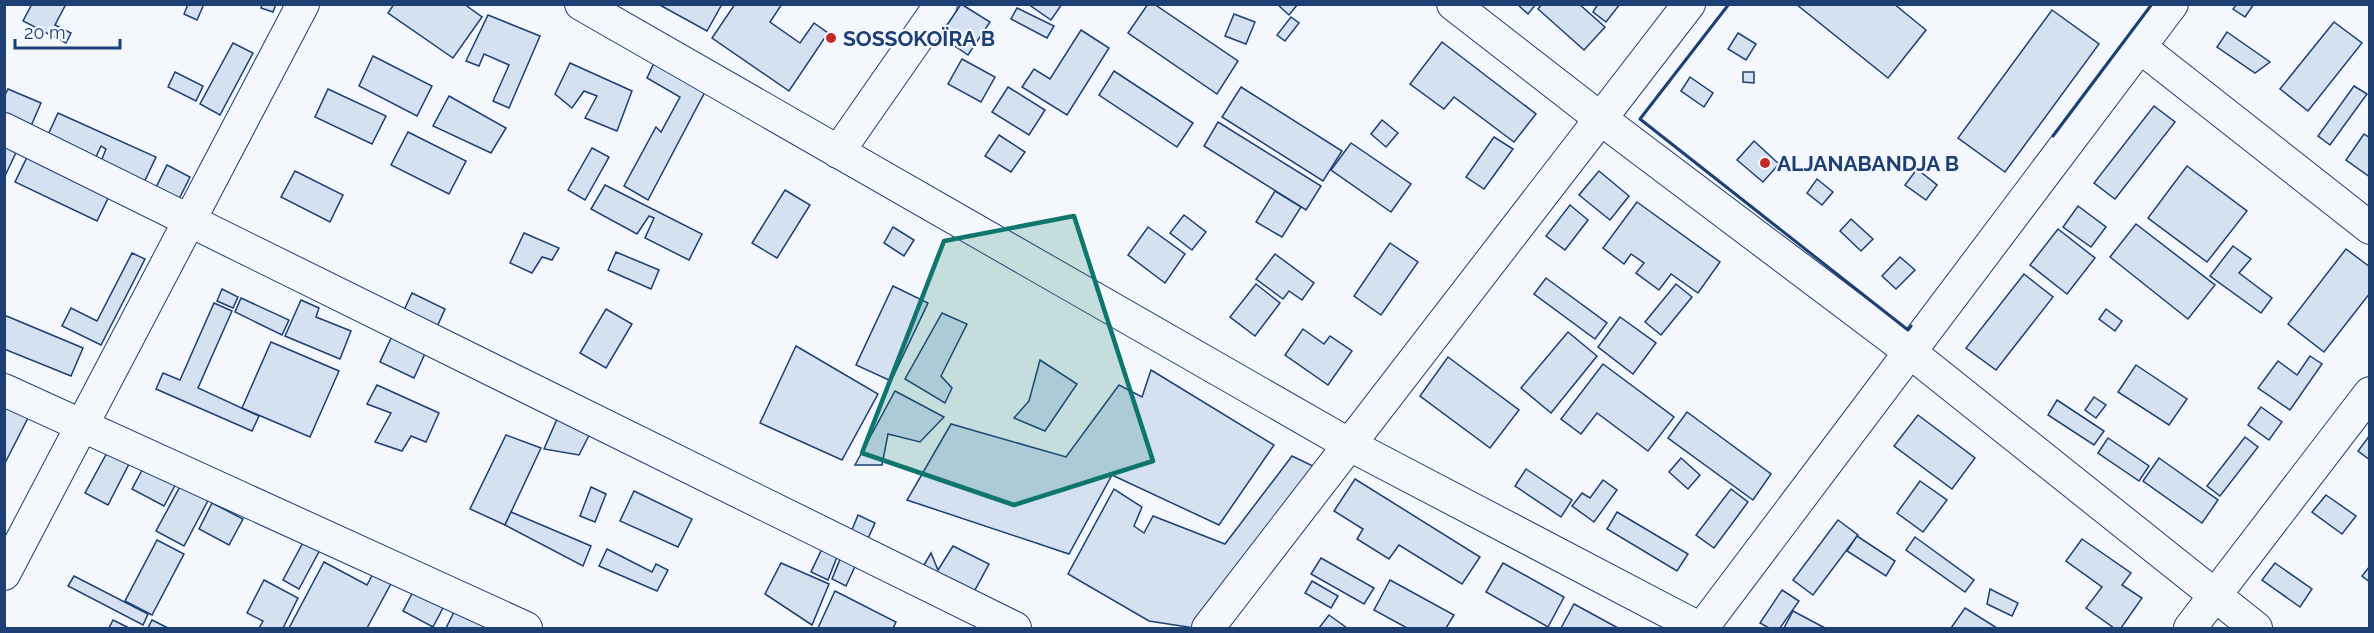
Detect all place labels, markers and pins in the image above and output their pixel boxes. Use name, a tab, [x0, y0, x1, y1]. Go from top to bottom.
place label: SOSSOKOÏRA B	[843, 26, 995, 51]
marker: SOSSOKOÏRA B	[824, 31, 838, 45]
place label: ALJANABANDJA B	[1777, 151, 1959, 176]
marker: ALJANABANDJA B	[1758, 156, 1772, 170]

